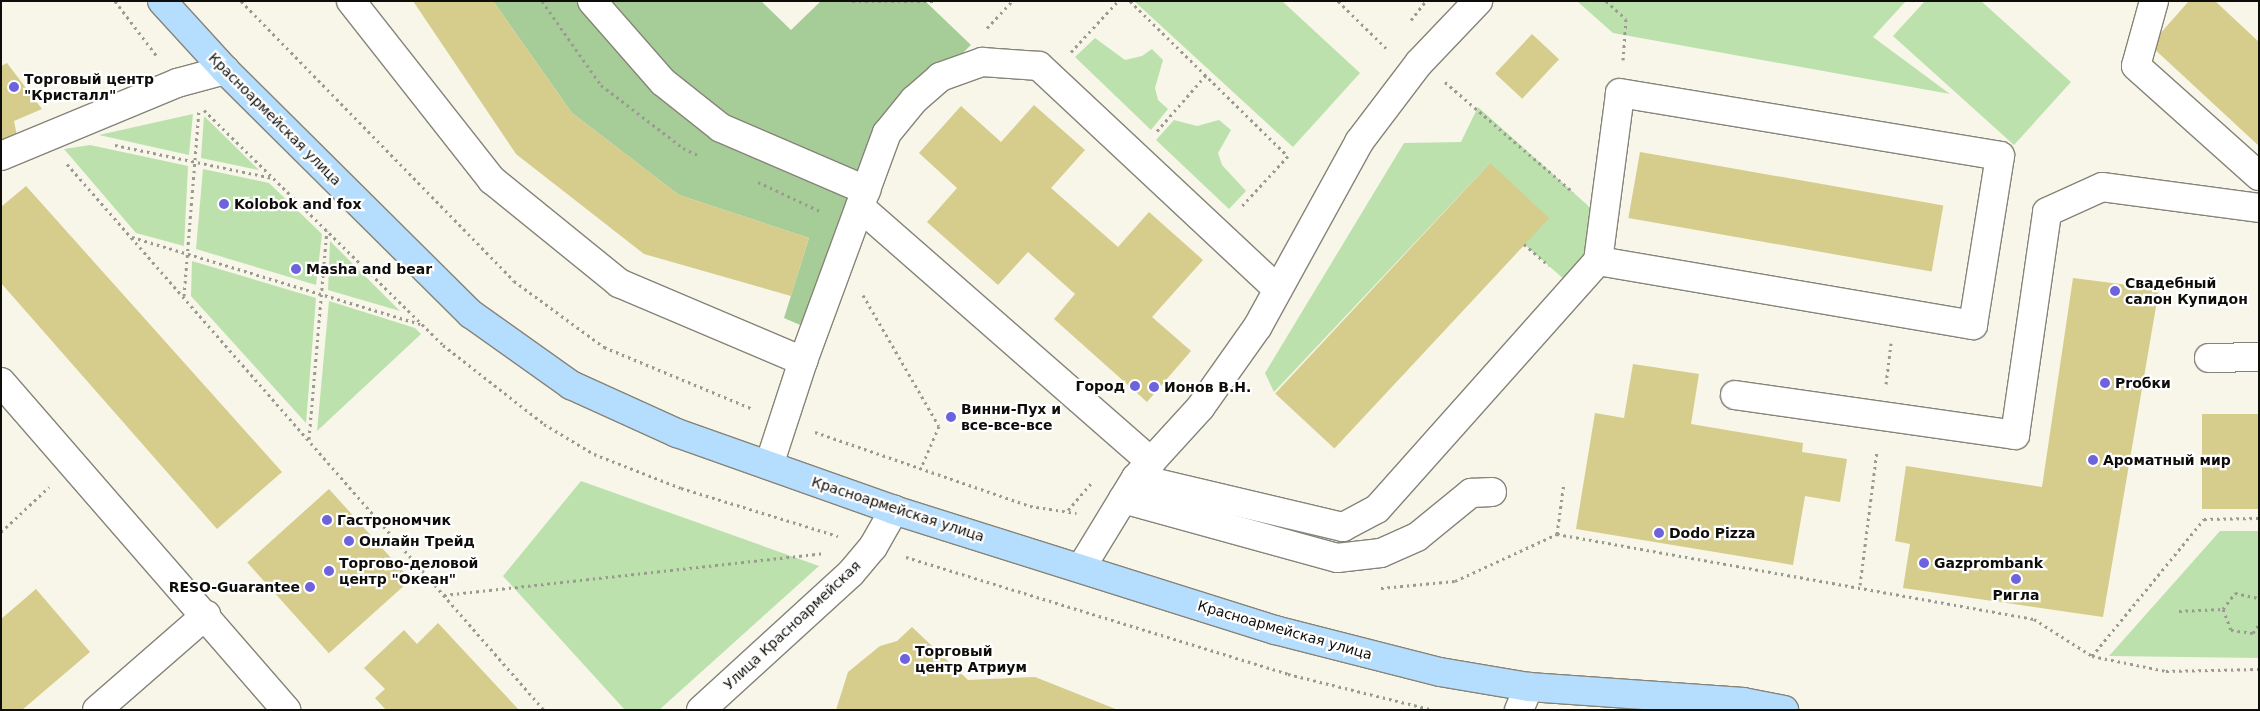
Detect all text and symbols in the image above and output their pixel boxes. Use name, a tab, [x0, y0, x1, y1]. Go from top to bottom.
street label: Красноармейская улица	[205, 49, 345, 189]
place label: Торговый центр "Кристалл"	[24, 71, 154, 104]
marker: Торговый центр "Кристалл"	[8, 81, 20, 93]
place label: Kolobok and fox	[234, 196, 362, 212]
marker: Kolobok and fox	[218, 198, 230, 210]
place label: Masha and bear	[306, 261, 432, 277]
marker: Masha and bear	[290, 263, 302, 275]
place label: Свадебный салон Купидон	[2125, 275, 2248, 308]
marker: Свадебный салон Купидон	[2109, 285, 2121, 297]
place label: Proбки	[2115, 375, 2171, 391]
marker: Proбки	[2099, 377, 2111, 389]
place label: Город	[1076, 378, 1125, 394]
place label: Ионов В.Н.	[1164, 379, 1251, 395]
marker: Город	[1129, 380, 1141, 392]
marker: Ионов В.Н.	[1148, 381, 1160, 393]
place label: Винни-Пух и все-все-все	[961, 401, 1061, 434]
marker: Винни-Пух и все-все-все	[945, 411, 957, 423]
place label: Ароматный мир	[2103, 452, 2231, 468]
marker: Ароматный мир	[2087, 454, 2099, 466]
street label: Красноармейская улица	[810, 473, 986, 545]
place label: Гастрономчик	[337, 512, 451, 528]
marker: Гастрономчик	[321, 514, 333, 526]
place label: Dodo Pizza	[1669, 525, 1756, 541]
marker: Dodo Pizza	[1653, 527, 1665, 539]
place label: Онлайн Трейд	[359, 533, 475, 549]
marker: Онлайн Трейд	[343, 535, 355, 547]
place label: Торгово-деловой центр "Океан"	[339, 555, 478, 588]
place label: Gazprombank	[1934, 555, 2043, 571]
street label: Улица Красноармейская	[720, 557, 864, 693]
marker: Gazprombank	[1918, 557, 1930, 569]
marker: Торгово-деловой центр "Океан"	[323, 565, 335, 577]
marker: Ригла	[2010, 573, 2022, 585]
place label: RESO-Guarantee	[169, 579, 300, 595]
marker: RESO-Guarantee	[304, 581, 316, 593]
place label: Ригла	[1992, 587, 2040, 603]
street label: Красноармейская улица	[1196, 597, 1374, 663]
place label: Торговый центр Атриум	[915, 643, 1027, 676]
marker: Торговый центр Атриум	[899, 653, 911, 665]

